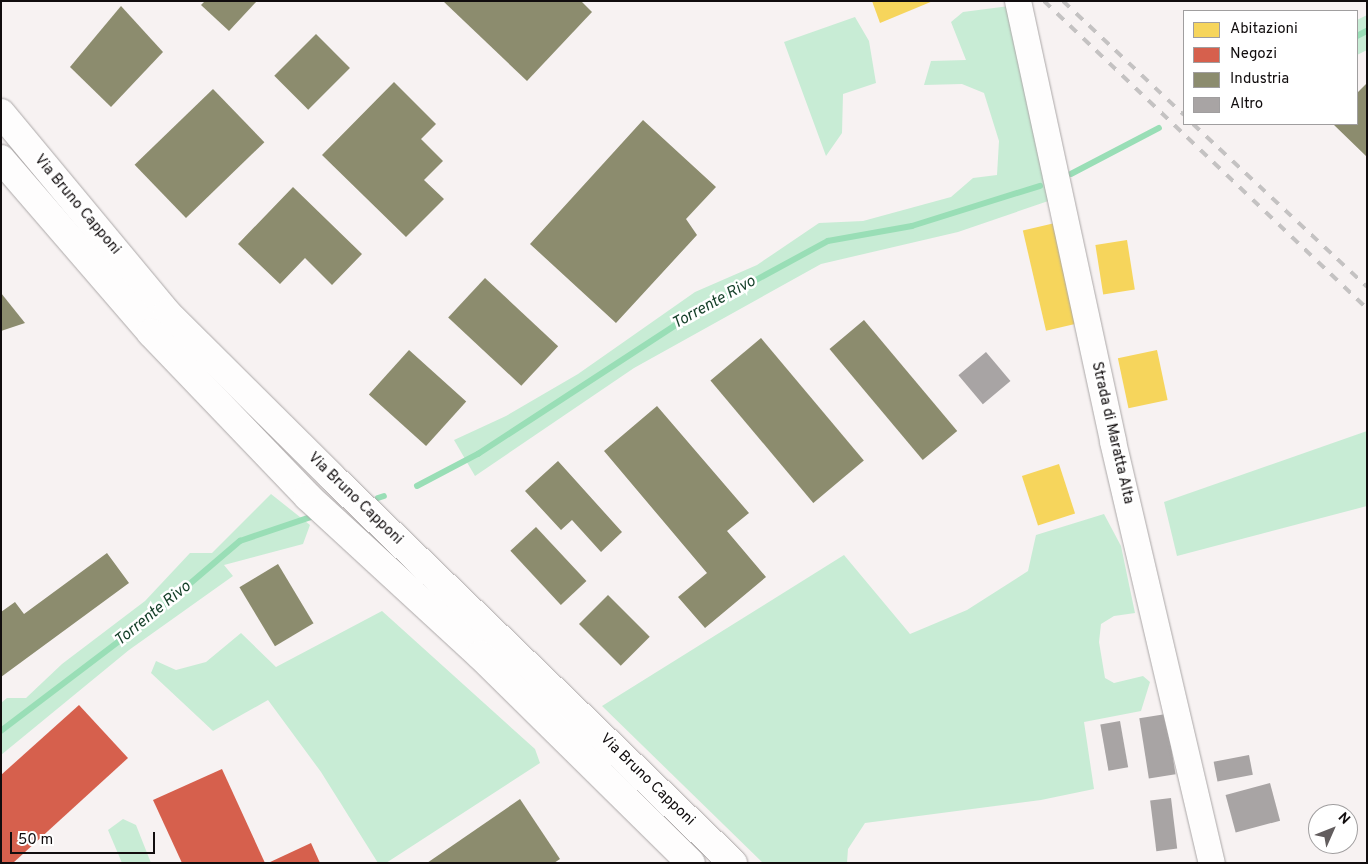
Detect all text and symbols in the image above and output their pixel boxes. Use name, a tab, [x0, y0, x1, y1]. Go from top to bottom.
legend	[1183, 10, 1358, 125]
text: Abitazioni	[1230, 20, 1298, 39]
text: Negozi	[1230, 45, 1277, 64]
text: Industria	[1230, 70, 1289, 89]
text: Altro	[1230, 95, 1263, 114]
street label: Via Bruno Capponi	[30, 151, 124, 259]
water label: Torrente Rivo	[669, 272, 759, 334]
street label: Strada di Maratta Alta	[1087, 360, 1137, 506]
street label: Via Bruno Capponi	[304, 449, 406, 549]
water label: Torrente Rivo	[111, 578, 195, 650]
street label: Via Bruno Capponi	[596, 730, 698, 830]
north arrow	[1308, 804, 1358, 854]
text: N	[1334, 809, 1353, 828]
scale bar	[12, 822, 158, 854]
text: 50 m	[18, 831, 53, 850]

